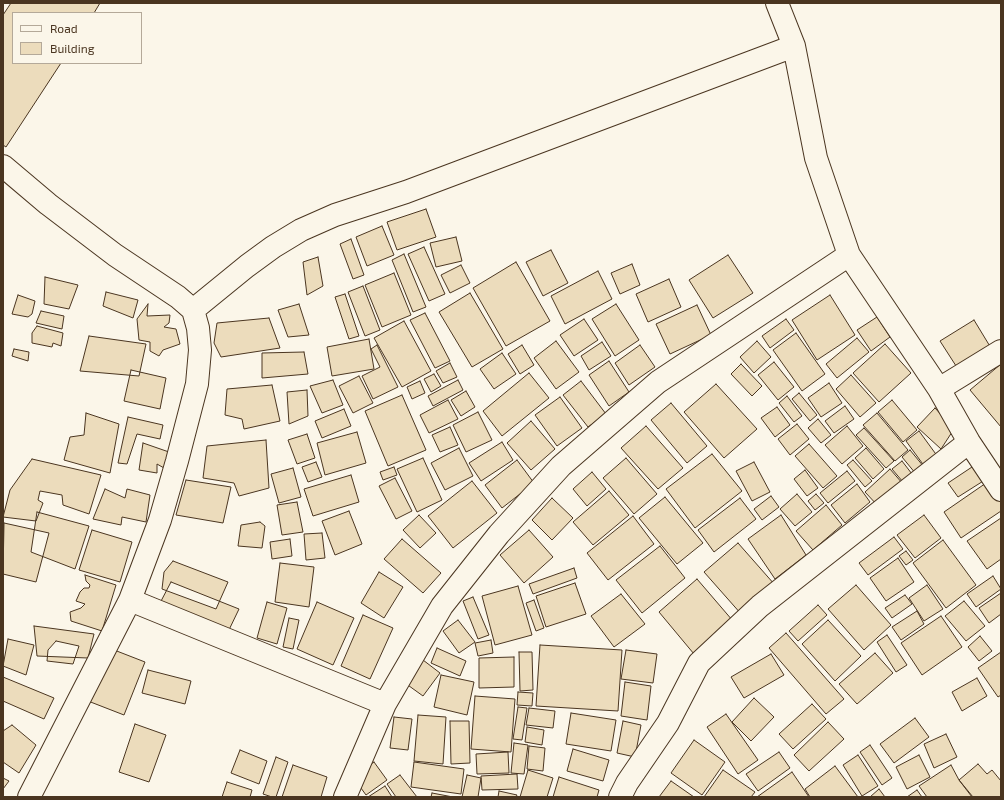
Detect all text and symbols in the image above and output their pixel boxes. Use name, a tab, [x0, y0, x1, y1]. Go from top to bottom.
legend	[12, 12, 142, 64]
text: Road	[50, 21, 78, 35]
text: Building	[50, 41, 94, 55]

